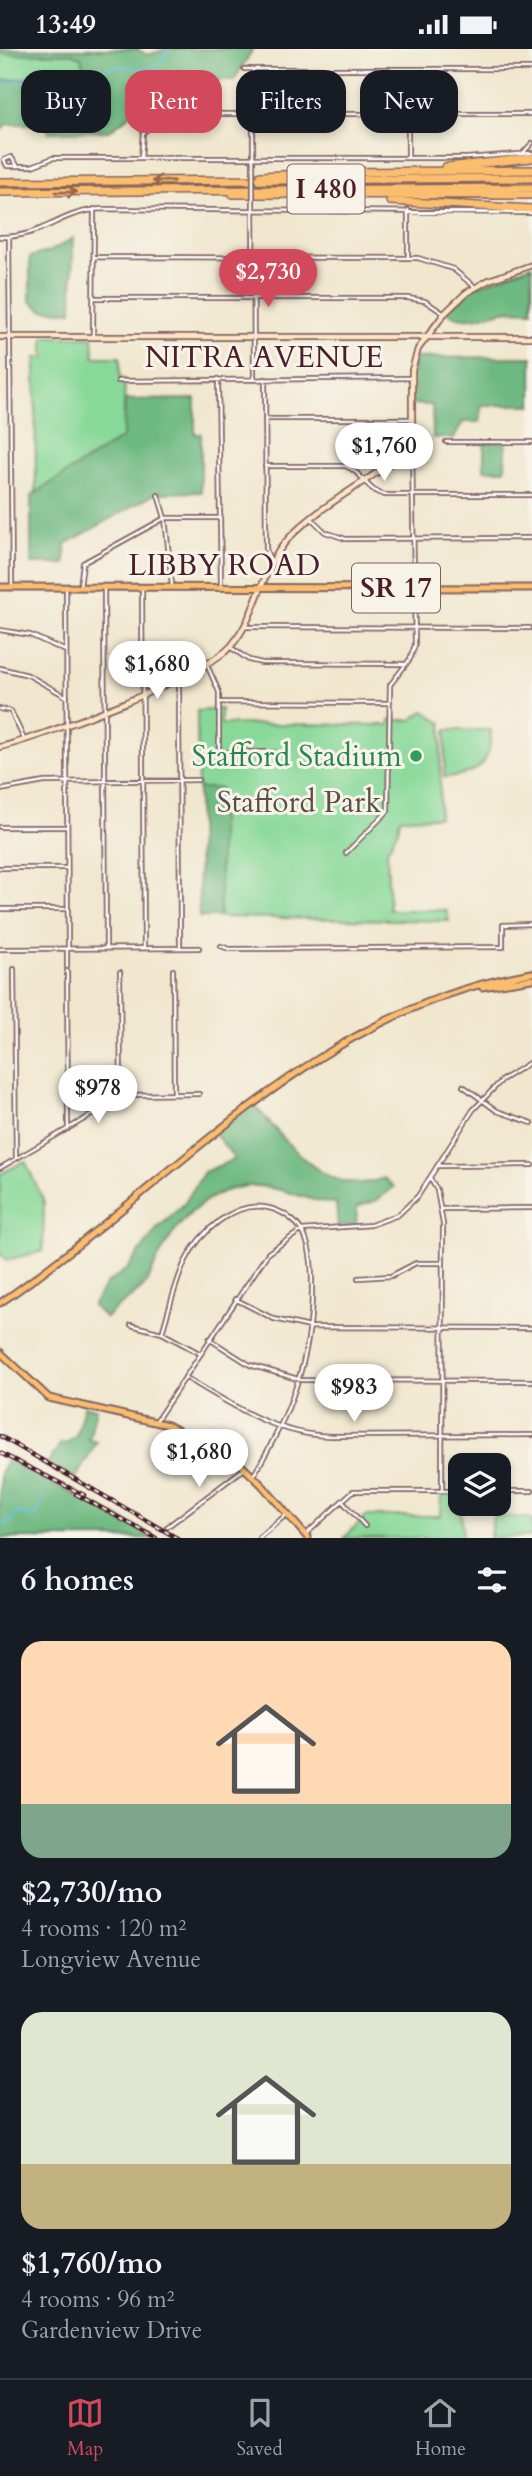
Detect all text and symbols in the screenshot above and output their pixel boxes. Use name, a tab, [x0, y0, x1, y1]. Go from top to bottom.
text: 13:49	[35, 7, 96, 42]
chip: Buy	[21, 70, 111, 133]
chip: Rent	[125, 70, 222, 133]
chip: Filters	[236, 70, 346, 133]
chip: New	[360, 70, 458, 133]
road number: I 480	[288, 165, 364, 213]
one-way arrow	[152, 174, 175, 188]
one-way arrow	[54, 185, 77, 199]
pin: $2,730	[211, 250, 325, 309]
text: $2,730	[235, 256, 301, 287]
street label: NITRA AVENUE	[145, 337, 383, 378]
pin: $1,760	[327, 423, 441, 483]
text: $1,760	[351, 430, 417, 461]
street label: LIBBY ROAD	[128, 545, 320, 586]
road number: SR 17	[352, 563, 440, 613]
pin: $1,680	[100, 641, 214, 701]
text: $1,680	[124, 648, 190, 679]
place label: Stafford Stadium	[192, 736, 403, 777]
marker: Stafford Stadium	[408, 748, 424, 764]
park label: Stafford Park	[217, 782, 381, 823]
pin: $978	[57, 1065, 139, 1125]
text: $978	[74, 1072, 122, 1103]
pin: $983	[313, 1365, 395, 1424]
text: $983	[330, 1371, 378, 1402]
pin: $1,680	[142, 1429, 256, 1489]
text: $1,680	[166, 1436, 232, 1467]
map controls	[448, 1453, 511, 1516]
button: layers	[448, 1453, 511, 1516]
text: 6 homes	[21, 1560, 134, 1601]
icon: filters	[473, 1561, 511, 1599]
icon: home	[203, 1686, 329, 1812]
text: $2,730/mo	[21, 1872, 162, 1913]
text: 4 rooms · 120 m²	[21, 1913, 186, 1944]
text: Longview Avenue	[21, 1944, 201, 1975]
icon: home	[203, 2057, 329, 2183]
text: $1,760/mo	[21, 2243, 162, 2284]
text: 4 rooms · 96 m²	[21, 2284, 174, 2315]
text: Gardenview Drive	[21, 2315, 202, 2346]
tab: Map	[66, 2394, 104, 2462]
tab: Saved	[237, 2394, 283, 2462]
tab: Home	[415, 2394, 466, 2462]

